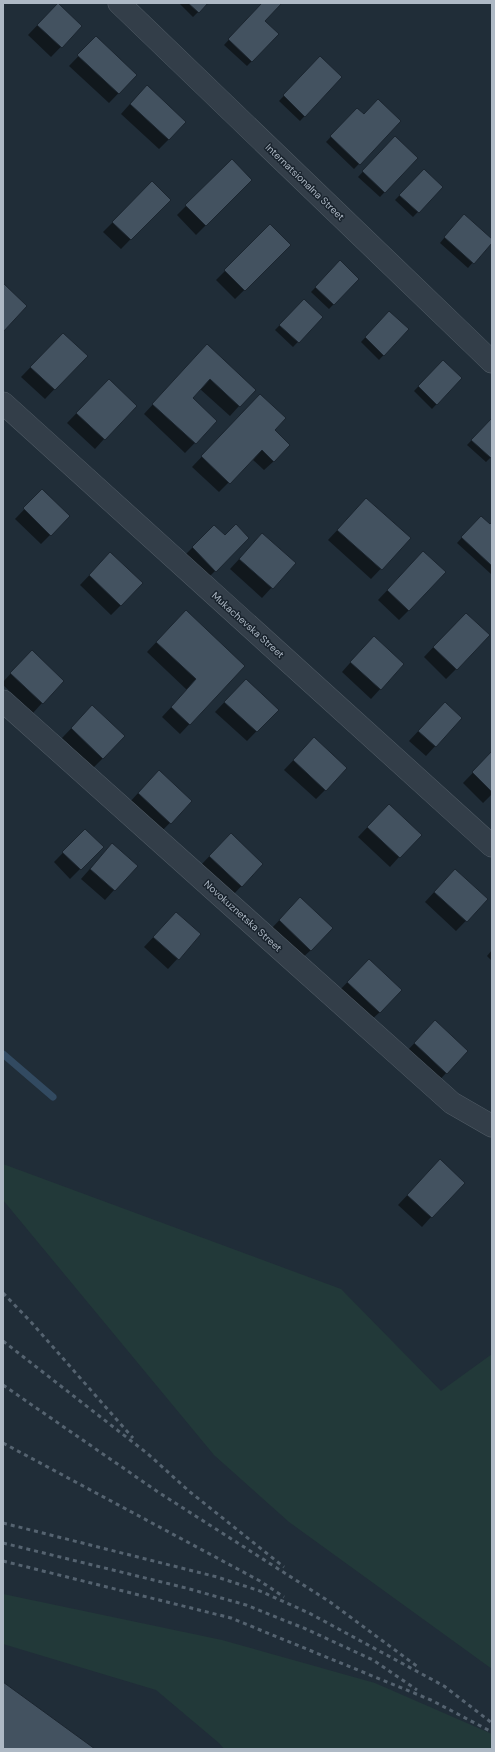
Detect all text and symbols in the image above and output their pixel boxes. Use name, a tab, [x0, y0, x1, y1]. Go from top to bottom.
street label: Internatsionalna Street	[263, 141, 347, 223]
street label: Mukachevska Street	[209, 589, 287, 661]
street label: Novokuznetska Street	[201, 878, 285, 955]

